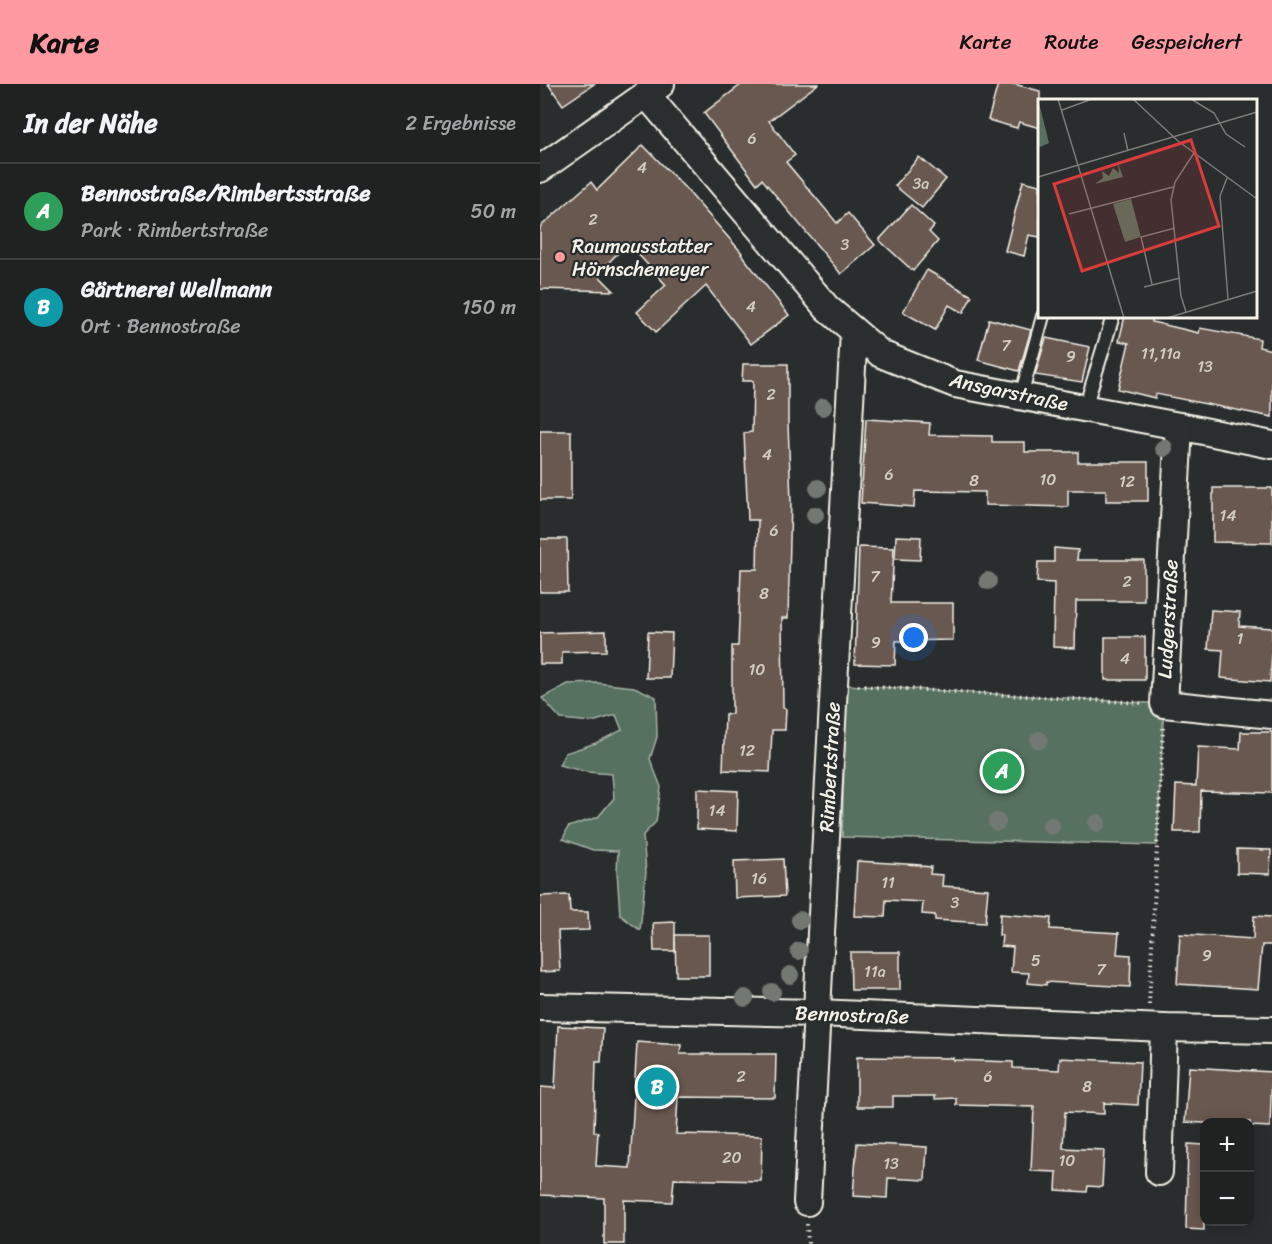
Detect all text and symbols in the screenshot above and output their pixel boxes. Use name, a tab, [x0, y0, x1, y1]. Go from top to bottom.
text: Karte	[30, 18, 99, 67]
text: Karte	[960, 23, 1011, 61]
text: Route	[1044, 23, 1098, 61]
text: Gespeichert	[1131, 23, 1242, 61]
inset map	[1038, 99, 1257, 318]
text: In der Nähe	[24, 100, 158, 146]
text: 2 Ergebnisse	[406, 106, 516, 141]
house number: 6	[747, 124, 757, 153]
house number: 4	[637, 153, 647, 182]
house number: 3a	[913, 169, 929, 198]
text: Bennostraße/Rimbertsstraße	[81, 174, 371, 213]
text: A	[37, 194, 50, 229]
text: 50 m	[471, 194, 516, 229]
house number: 2	[588, 205, 598, 234]
text: Park · Rimbertstraße	[81, 213, 268, 248]
place label: Raumausstatter Hörnschemeyer	[572, 229, 713, 287]
house number: 3	[841, 230, 850, 259]
marker: Raumausstatter Hörnschemeyer	[553, 250, 567, 264]
text: Gärtnerei Wellmann	[81, 270, 272, 309]
text: B	[37, 290, 50, 325]
text: 150 m	[462, 290, 516, 325]
house number: 4	[746, 292, 756, 321]
text: Ort · Bennostraße	[81, 309, 241, 344]
house number: 7	[1001, 331, 1011, 360]
house number: 11,11a	[1141, 339, 1181, 368]
house number: 9	[1066, 342, 1076, 371]
house number: 13	[1197, 352, 1213, 381]
street label: Ansgarstraße	[946, 362, 1072, 422]
house number: 2	[766, 380, 776, 409]
house number: 4	[762, 440, 772, 469]
house number: 6	[884, 460, 894, 489]
house number: 10	[1040, 465, 1056, 494]
house number: 8	[969, 466, 979, 495]
house number: 12	[1119, 467, 1135, 496]
house number: 14	[1220, 501, 1236, 530]
house number: 6	[769, 516, 779, 545]
street label: Ludgerstraße	[1147, 558, 1189, 680]
house number: 7	[870, 562, 880, 591]
house number: 2	[1122, 567, 1132, 596]
house number: 8	[759, 579, 769, 608]
your location	[899, 623, 928, 652]
house number: 1	[1237, 624, 1244, 653]
house number: 9	[871, 628, 881, 657]
house number: 4	[1120, 644, 1130, 673]
house number: 10	[749, 655, 765, 684]
street label: Rimbertstraße	[809, 701, 851, 833]
house number: 12	[739, 736, 755, 765]
pin: A	[982, 748, 1022, 794]
house number: 14	[709, 796, 725, 825]
house number: 16	[751, 864, 767, 893]
house number: 11	[881, 868, 895, 897]
house number: 3	[951, 888, 960, 917]
house number: 9	[1202, 941, 1212, 970]
house number: 5	[1031, 946, 1041, 975]
house number: 7	[1096, 955, 1106, 984]
house number: 11a	[864, 957, 886, 986]
street label: Bennostraße	[794, 996, 910, 1034]
house number: 2	[736, 1062, 746, 1091]
house number: 6	[983, 1062, 993, 1091]
pin: B	[638, 1064, 676, 1110]
house number: 8	[1082, 1072, 1092, 1101]
map controls	[1200, 1118, 1254, 1226]
button: +	[1200, 1118, 1254, 1172]
house number: 20	[722, 1143, 742, 1172]
house number: 10	[1059, 1146, 1075, 1175]
house number: 13	[883, 1149, 899, 1178]
button: −	[1200, 1172, 1254, 1226]

